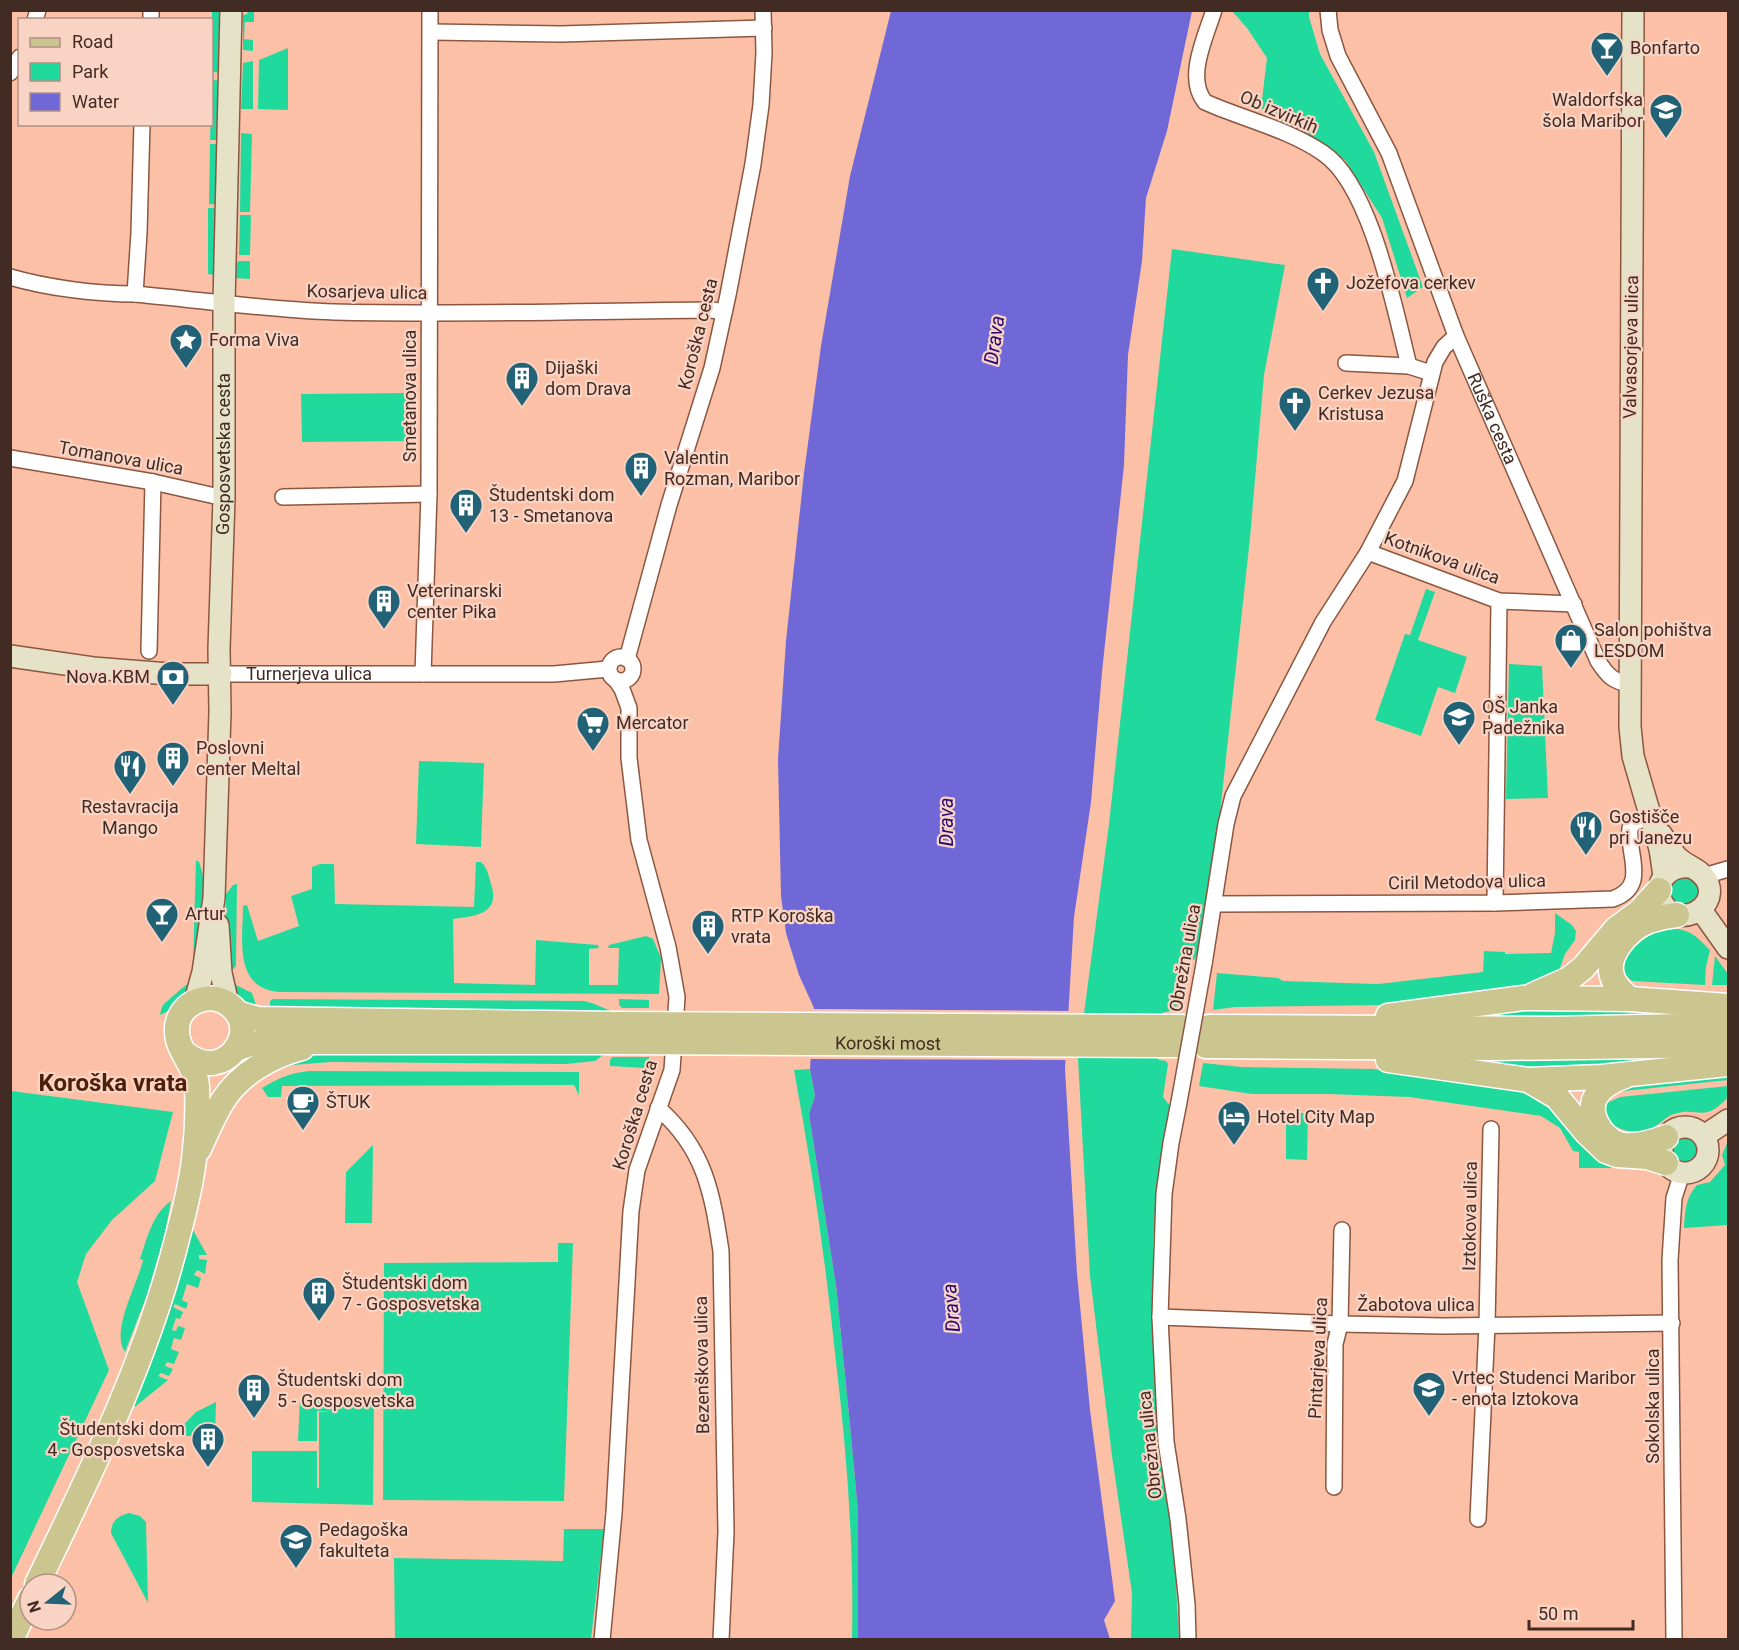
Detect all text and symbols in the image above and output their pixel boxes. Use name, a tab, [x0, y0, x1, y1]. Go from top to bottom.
legend	[18, 18, 213, 126]
bar icon: Bonfarto	[1589, 30, 1625, 77]
text: Road	[72, 31, 113, 52]
place label: Bonfarto	[1630, 37, 1700, 58]
text: Park	[72, 61, 109, 82]
street label: Ob izvirkih	[1237, 86, 1321, 137]
place label: Waldorfska šola Maribor	[1542, 89, 1643, 131]
text: Water	[72, 91, 119, 112]
school or university icon: Waldorfska šola Maribor	[1648, 92, 1684, 139]
church icon: Jožefova cerkev	[1305, 265, 1341, 312]
place label: Jožefova cerkev	[1346, 272, 1476, 293]
street label: Valvasorjeva ulica	[1619, 275, 1642, 419]
street label: Koroška cesta	[674, 276, 722, 392]
street label: Kosarjeva ulica	[306, 280, 428, 303]
water label: Drava	[979, 314, 1009, 366]
place icon: Forma Viva	[168, 322, 204, 369]
place label: Forma Viva	[209, 329, 299, 350]
street label: Smetanova ulica	[399, 330, 420, 462]
place label: Dijaški dom Drava	[545, 357, 631, 399]
building icon: Dijaški dom Drava	[504, 360, 540, 407]
street label: Ruška cesta	[1463, 370, 1522, 467]
street label: Gosposvetska cesta	[212, 373, 234, 535]
place label: Cerkev Jezusa Kristusa	[1318, 382, 1434, 424]
church icon: Cerkev Jezusa Kristusa	[1277, 385, 1313, 432]
street label: Tomanova ulica	[57, 436, 185, 479]
place label: Valentin Rozman, Maribor	[664, 447, 800, 489]
building icon: Valentin Rozman, Maribor	[623, 450, 659, 497]
place label: Študentski dom 13 - Smetanova	[489, 484, 614, 526]
building icon: Študentski dom 13 - Smetanova	[448, 487, 484, 534]
street label: Kotnikova ulica	[1381, 527, 1503, 588]
place label: Veterinarski center Pika	[407, 580, 502, 622]
building icon: Veterinarski center Pika	[366, 583, 402, 630]
place label: Salon pohištva LESDOM	[1594, 619, 1712, 661]
shop icon: Salon pohištva LESDOM	[1553, 622, 1589, 669]
bank icon: Nova KBM	[155, 659, 191, 706]
street label: Turnerjeva ulica	[246, 663, 372, 684]
place label: Nova KBM	[66, 666, 150, 687]
place label: OŠ Janka Padežnika	[1482, 696, 1565, 738]
school or university icon: OŠ Janka Padežnika	[1441, 699, 1477, 746]
supermarket icon: Mercator	[575, 705, 611, 752]
place label: Mercator	[616, 712, 688, 733]
place label: Poslovni center Meltal	[196, 737, 301, 779]
building icon: Poslovni center Meltal	[155, 740, 191, 787]
restaurant icon: Restavracija Mango	[112, 748, 148, 795]
place label: Restavracija Mango	[81, 796, 179, 838]
water label: Drava	[934, 797, 958, 847]
place label: Gostišče pri Janezu	[1609, 806, 1692, 848]
restaurant icon: Gostišče pri Janezu	[1568, 809, 1604, 856]
street label: Ciril Metodova ulica	[1388, 870, 1546, 893]
bar icon: Artur	[144, 896, 180, 943]
street label: Obrežna ulica	[1165, 902, 1204, 1013]
place label: Artur	[185, 903, 225, 924]
place label: RTP Koroška vrata	[731, 905, 834, 947]
building icon: RTP Koroška vrata	[690, 908, 726, 955]
street label: Koroški most	[835, 1032, 941, 1054]
street label: Koroška cesta	[608, 1057, 661, 1172]
district label: Koroška vrata	[39, 1069, 188, 1097]
cafe icon: ŠTUK	[285, 1084, 321, 1131]
place label: ŠTUK	[326, 1091, 371, 1112]
hotel icon: Hotel City Map	[1216, 1099, 1252, 1146]
place label: Hotel City Map	[1257, 1106, 1375, 1127]
street label: Iztokova ulica	[1458, 1161, 1481, 1271]
place label: Študentski dom 7 - Gosposvetska	[342, 1272, 480, 1314]
building icon: Študentski dom 7 - Gosposvetska	[301, 1275, 337, 1322]
water label: Drava	[937, 1282, 965, 1334]
street label: Žabotova ulica	[1357, 1294, 1475, 1315]
street label: Bezenškova ulica	[690, 1296, 713, 1434]
street label: Pintarjeva ulica	[1304, 1297, 1331, 1419]
street label: Sokolska ulica	[1642, 1348, 1663, 1464]
place label: Vrtec Studenci Maribor - enota Iztokova	[1452, 1367, 1636, 1409]
place label: Študentski dom 5 - Gosposvetska	[277, 1369, 415, 1411]
school or university icon: Vrtec Studenci Maribor - enota Iztokova	[1411, 1370, 1447, 1417]
building icon: Študentski dom 5 - Gosposvetska	[236, 1372, 272, 1419]
street label: Obrežna ulica	[1133, 1390, 1166, 1500]
place label: Študentski dom 4 - Gosposvetska	[47, 1418, 185, 1460]
building icon: Študentski dom 4 - Gosposvetska	[190, 1421, 226, 1468]
place label: Pedagoška fakulteta	[319, 1519, 408, 1561]
school or university icon: Pedagoška fakulteta	[278, 1522, 314, 1569]
north arrow	[18, 1572, 78, 1632]
scale bar	[1529, 1593, 1632, 1631]
text: N	[23, 1598, 45, 1615]
text: 50 m	[1538, 1603, 1578, 1624]

